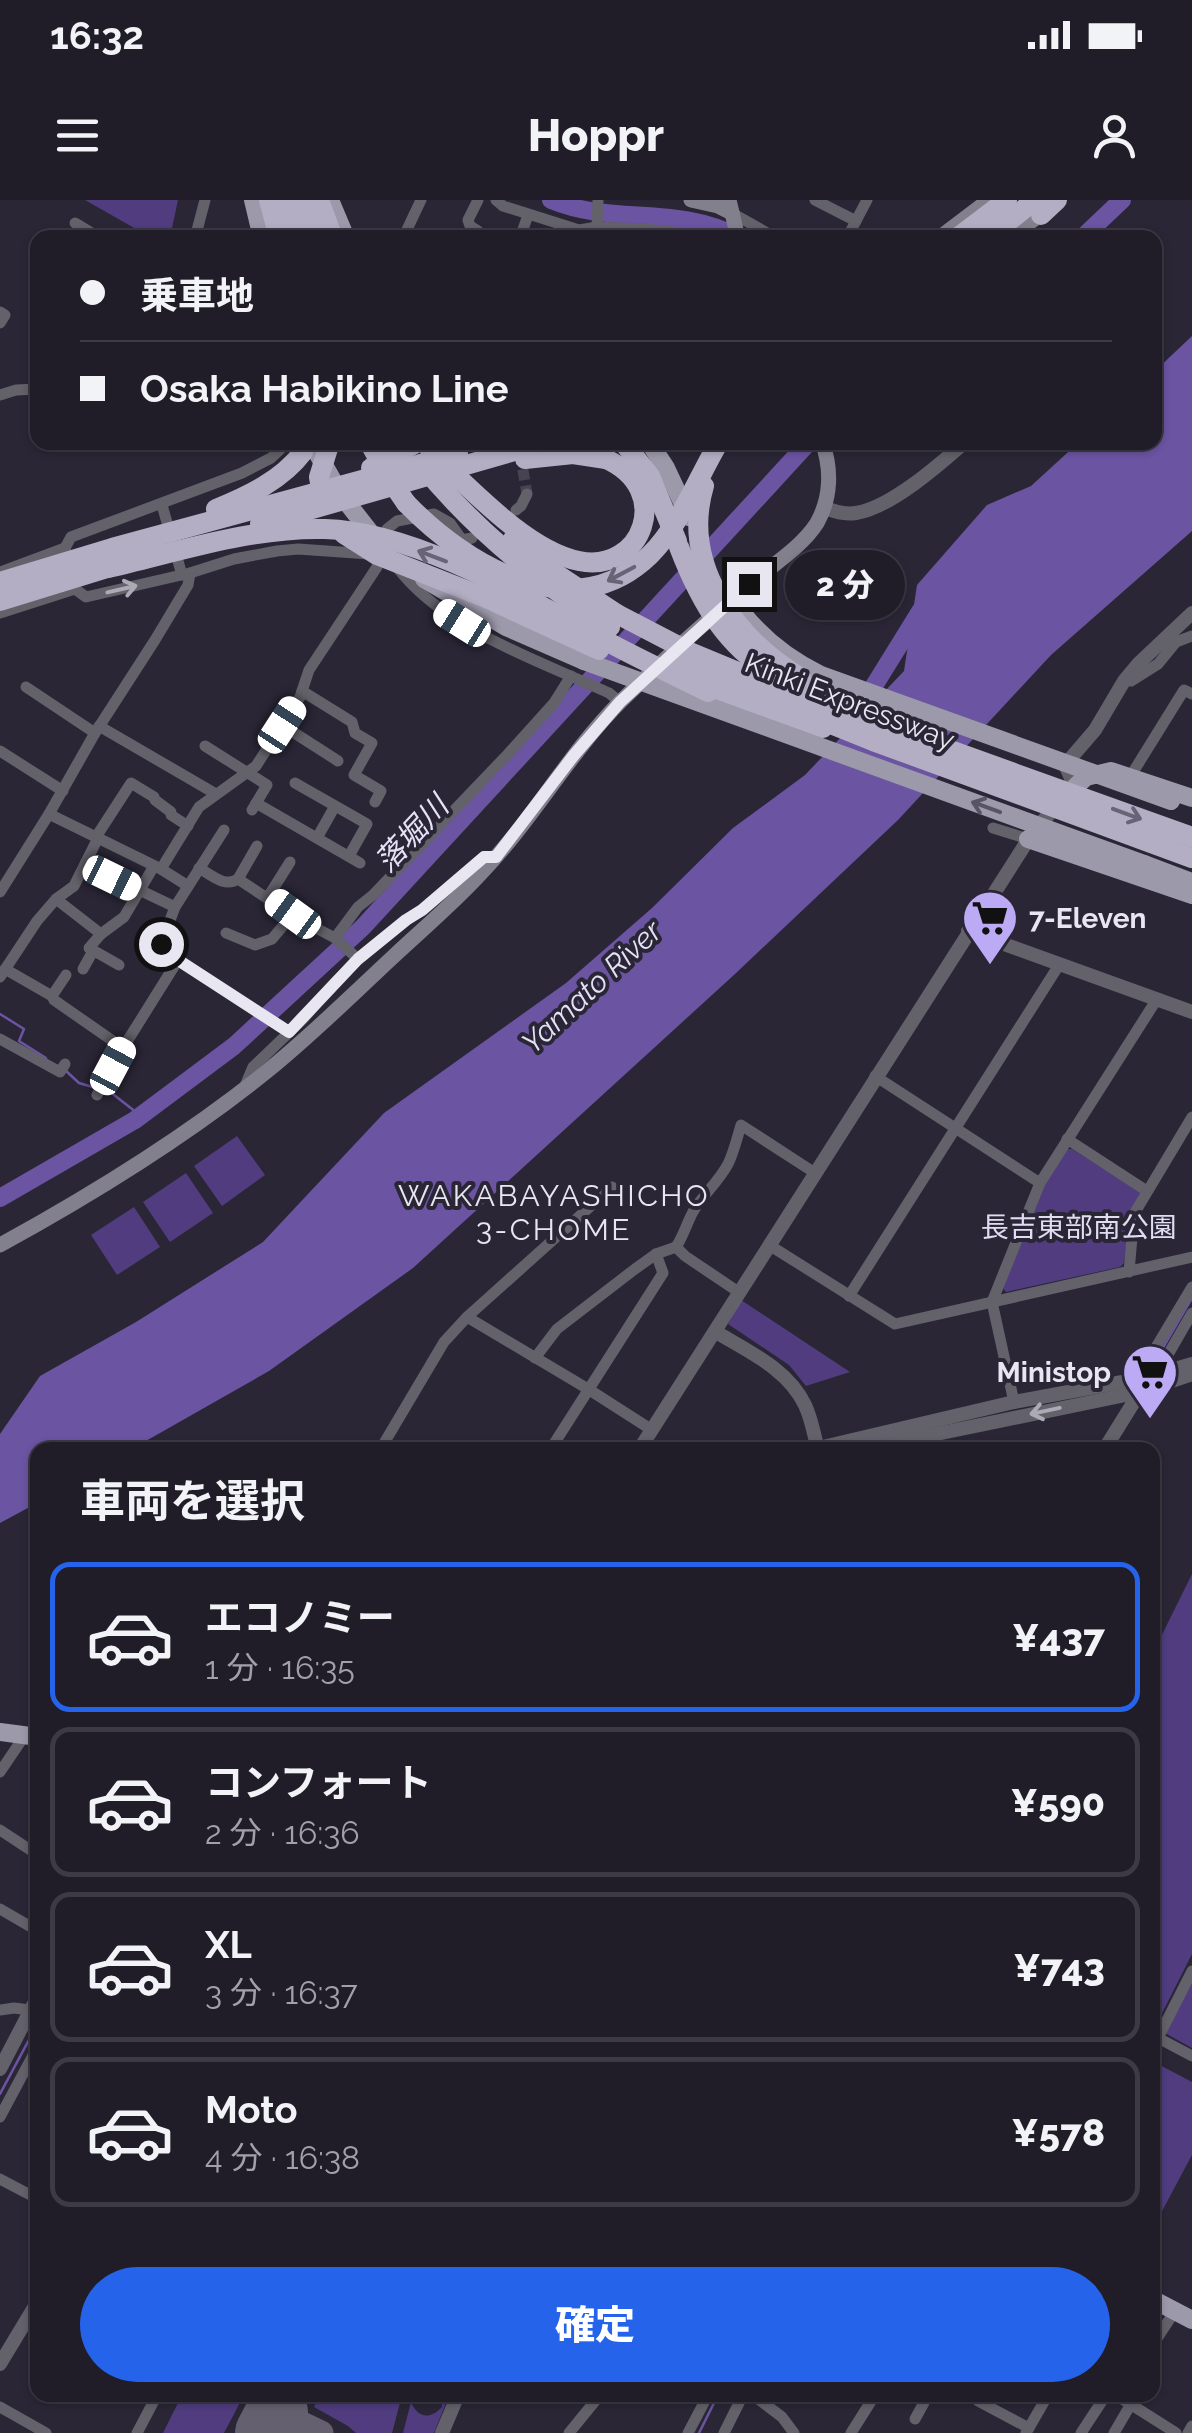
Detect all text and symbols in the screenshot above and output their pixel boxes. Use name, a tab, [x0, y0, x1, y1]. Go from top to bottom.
text: 16:32	[50, 13, 144, 58]
icon: menu	[50, 108, 105, 163]
icon: person	[1087, 108, 1142, 163]
text: Hoppr	[528, 109, 664, 162]
text: 乗車地	[140, 273, 254, 318]
text: Osaka Habikino Line	[140, 366, 508, 411]
one-way arrow	[418, 546, 449, 564]
callout: 2 分	[784, 549, 904, 619]
route end	[727, 562, 772, 607]
one-way arrow	[607, 565, 637, 584]
text: 2 分	[816, 566, 874, 603]
one-way arrow	[105, 579, 137, 597]
car	[429, 594, 495, 652]
street label: Kinki Expressway	[740, 646, 959, 757]
car	[253, 692, 311, 758]
water label: 落堀川	[368, 787, 457, 879]
one-way arrow	[972, 797, 1003, 815]
one-way arrow	[1110, 806, 1141, 824]
car	[78, 851, 146, 905]
car	[260, 884, 326, 944]
supermarket icon: 7-Eleven	[960, 888, 1020, 967]
place label: 7-Eleven	[1029, 902, 1146, 935]
water label: Yamato River	[515, 912, 670, 1060]
route start	[139, 922, 184, 967]
car	[86, 1032, 140, 1100]
district label: WAKABAYASHICHO 3-CHOME	[398, 1178, 710, 1247]
park label: 長吉東部南公園	[981, 1211, 1177, 1244]
supermarket icon: Ministop	[1120, 1342, 1180, 1421]
place label: Ministop	[997, 1356, 1111, 1389]
one-way arrow	[1030, 1403, 1062, 1422]
text: 車両を選択	[80, 1475, 305, 1528]
icon: car	[85, 1592, 175, 1682]
text: エコノミー	[205, 1595, 395, 1640]
text: ¥437	[1012, 1615, 1105, 1660]
text: 1 分 · 16:35	[205, 1649, 355, 1686]
icon: car	[85, 1757, 175, 1847]
text: コンフォート	[205, 1760, 432, 1805]
text: ¥590	[1010, 1780, 1105, 1825]
text: 2 分 · 16:36	[205, 1814, 360, 1851]
icon: car	[85, 1922, 175, 2012]
text: XL	[205, 1922, 252, 1967]
text: ¥743	[1013, 1945, 1105, 1990]
text: 3 分 · 16:37	[205, 1974, 358, 2011]
icon: car	[85, 2087, 175, 2177]
text: Moto	[205, 2087, 298, 2132]
text: ¥578	[1011, 2110, 1105, 2155]
text: 4 分 · 16:38	[205, 2139, 360, 2176]
button: 確定	[80, 2267, 1110, 2382]

